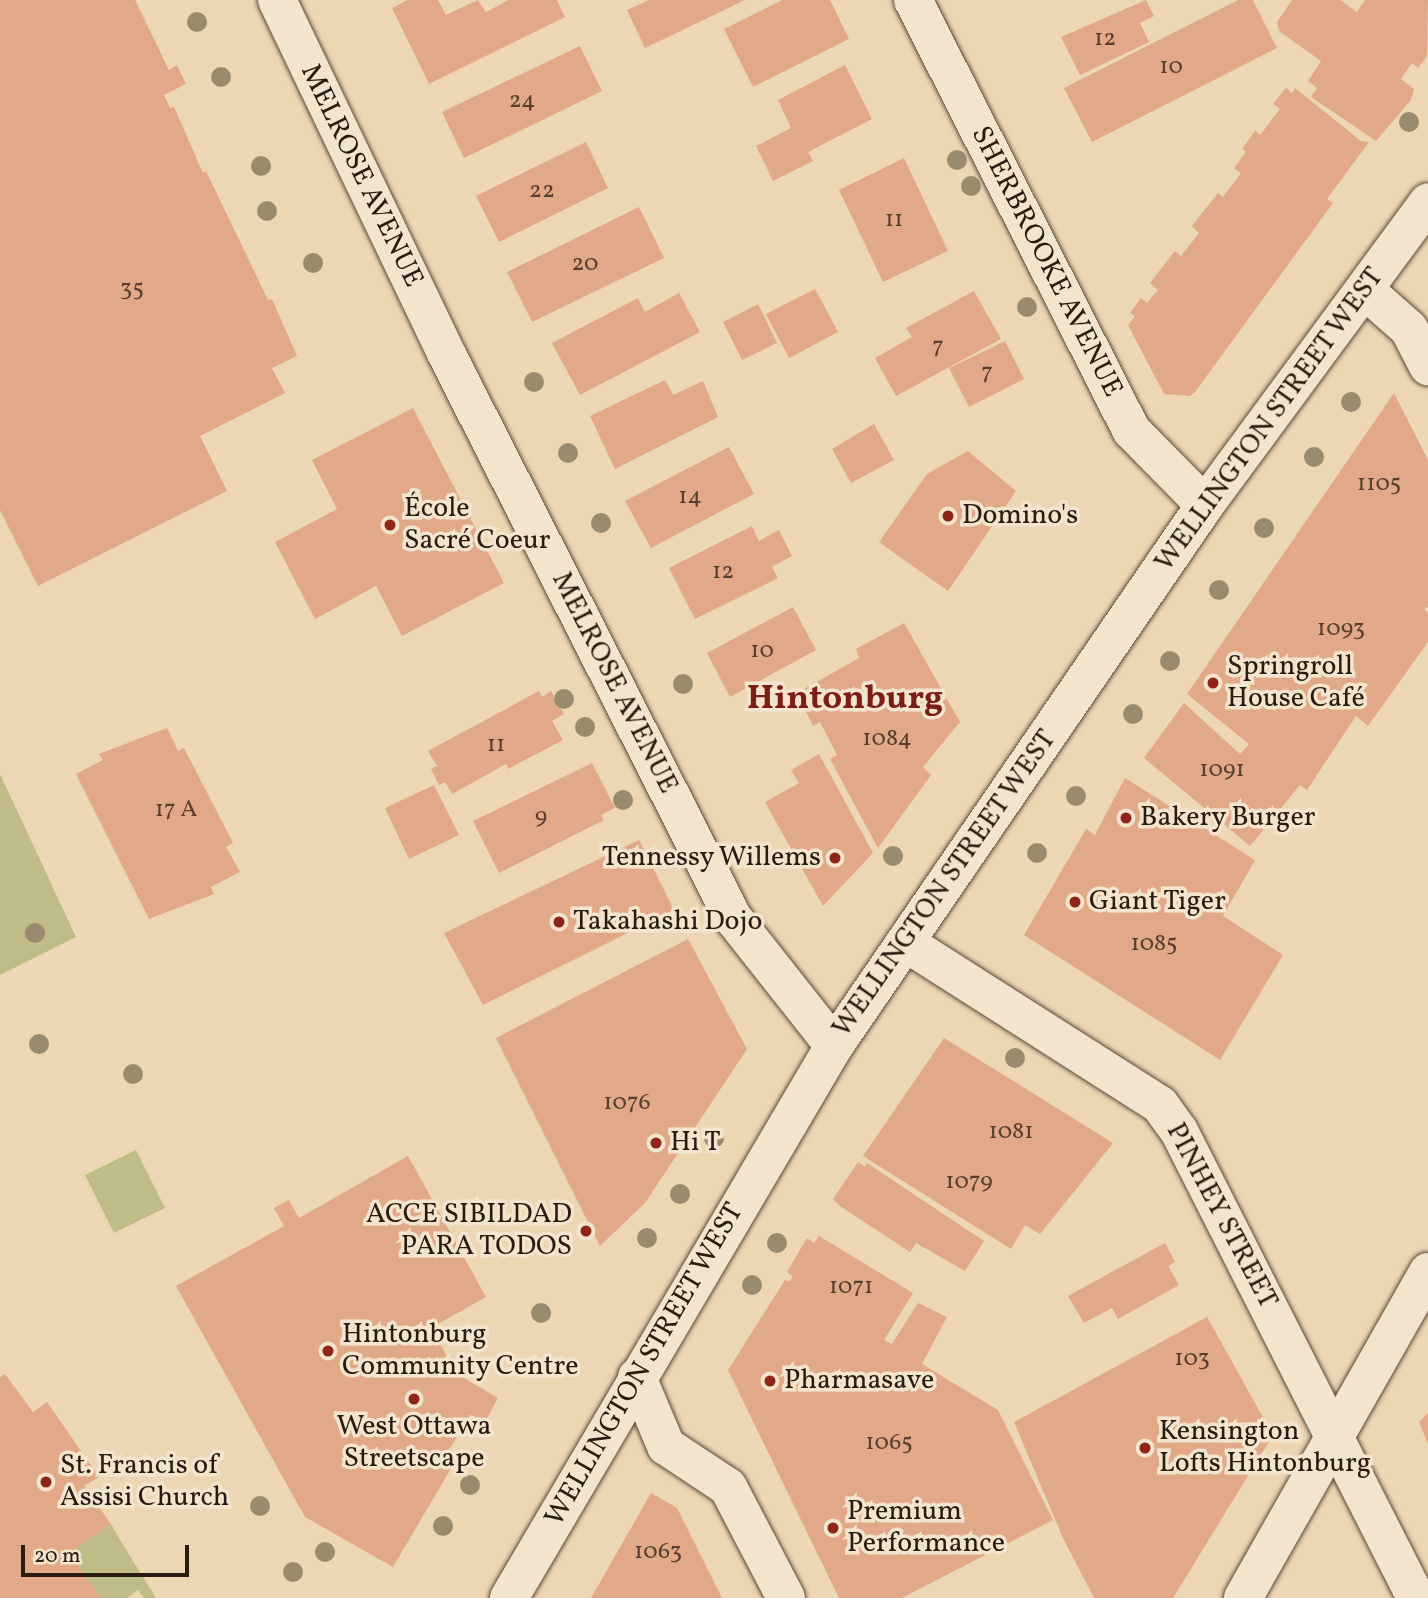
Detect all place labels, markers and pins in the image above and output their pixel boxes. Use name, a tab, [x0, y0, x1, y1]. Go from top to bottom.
place label: École Sacré Coeur	[404, 492, 550, 558]
place label: Domino's	[962, 499, 1078, 533]
marker: Domino's	[940, 508, 956, 524]
marker: École Sacré Coeur	[382, 517, 398, 533]
place label: Springroll House Café	[1227, 650, 1365, 716]
marker: Springroll House Café	[1205, 675, 1221, 691]
place label: Bakery Burger	[1140, 801, 1316, 835]
marker: Bakery Burger	[1118, 810, 1134, 826]
place label: Tennessy Willems	[600, 841, 821, 875]
marker: Tennessy Willems	[827, 850, 843, 866]
place label: Giant Tiger	[1089, 885, 1227, 919]
marker: Giant Tiger	[1067, 894, 1083, 910]
place label: Takahashi Dojo	[573, 905, 762, 939]
marker: Takahashi Dojo	[551, 914, 567, 930]
place label: Hi T	[670, 1126, 721, 1160]
marker: Hi T	[648, 1135, 664, 1151]
place label: ACCE SIBILDAD PARA TODOS	[366, 1198, 572, 1264]
marker: ACCE SIBILDAD PARA TODOS	[578, 1223, 594, 1239]
place label: Hintonburg Community Centre	[342, 1318, 579, 1384]
marker: Hintonburg Community Centre	[320, 1343, 336, 1359]
place label: Pharmasave	[784, 1364, 934, 1398]
marker: Pharmasave	[762, 1373, 778, 1389]
marker: West Ottawa Streetscape	[406, 1391, 422, 1407]
place label: West Ottawa Streetscape	[336, 1410, 492, 1476]
place label: Kensington Lofts Hintonburg	[1159, 1415, 1371, 1481]
marker: Kensington Lofts Hintonburg	[1137, 1440, 1153, 1456]
place label: St. Francis of Assisi Church	[60, 1449, 229, 1515]
marker: St. Francis of Assisi Church	[38, 1474, 54, 1490]
place label: Premium Performance	[847, 1495, 1005, 1561]
marker: Premium Performance	[825, 1520, 841, 1536]

